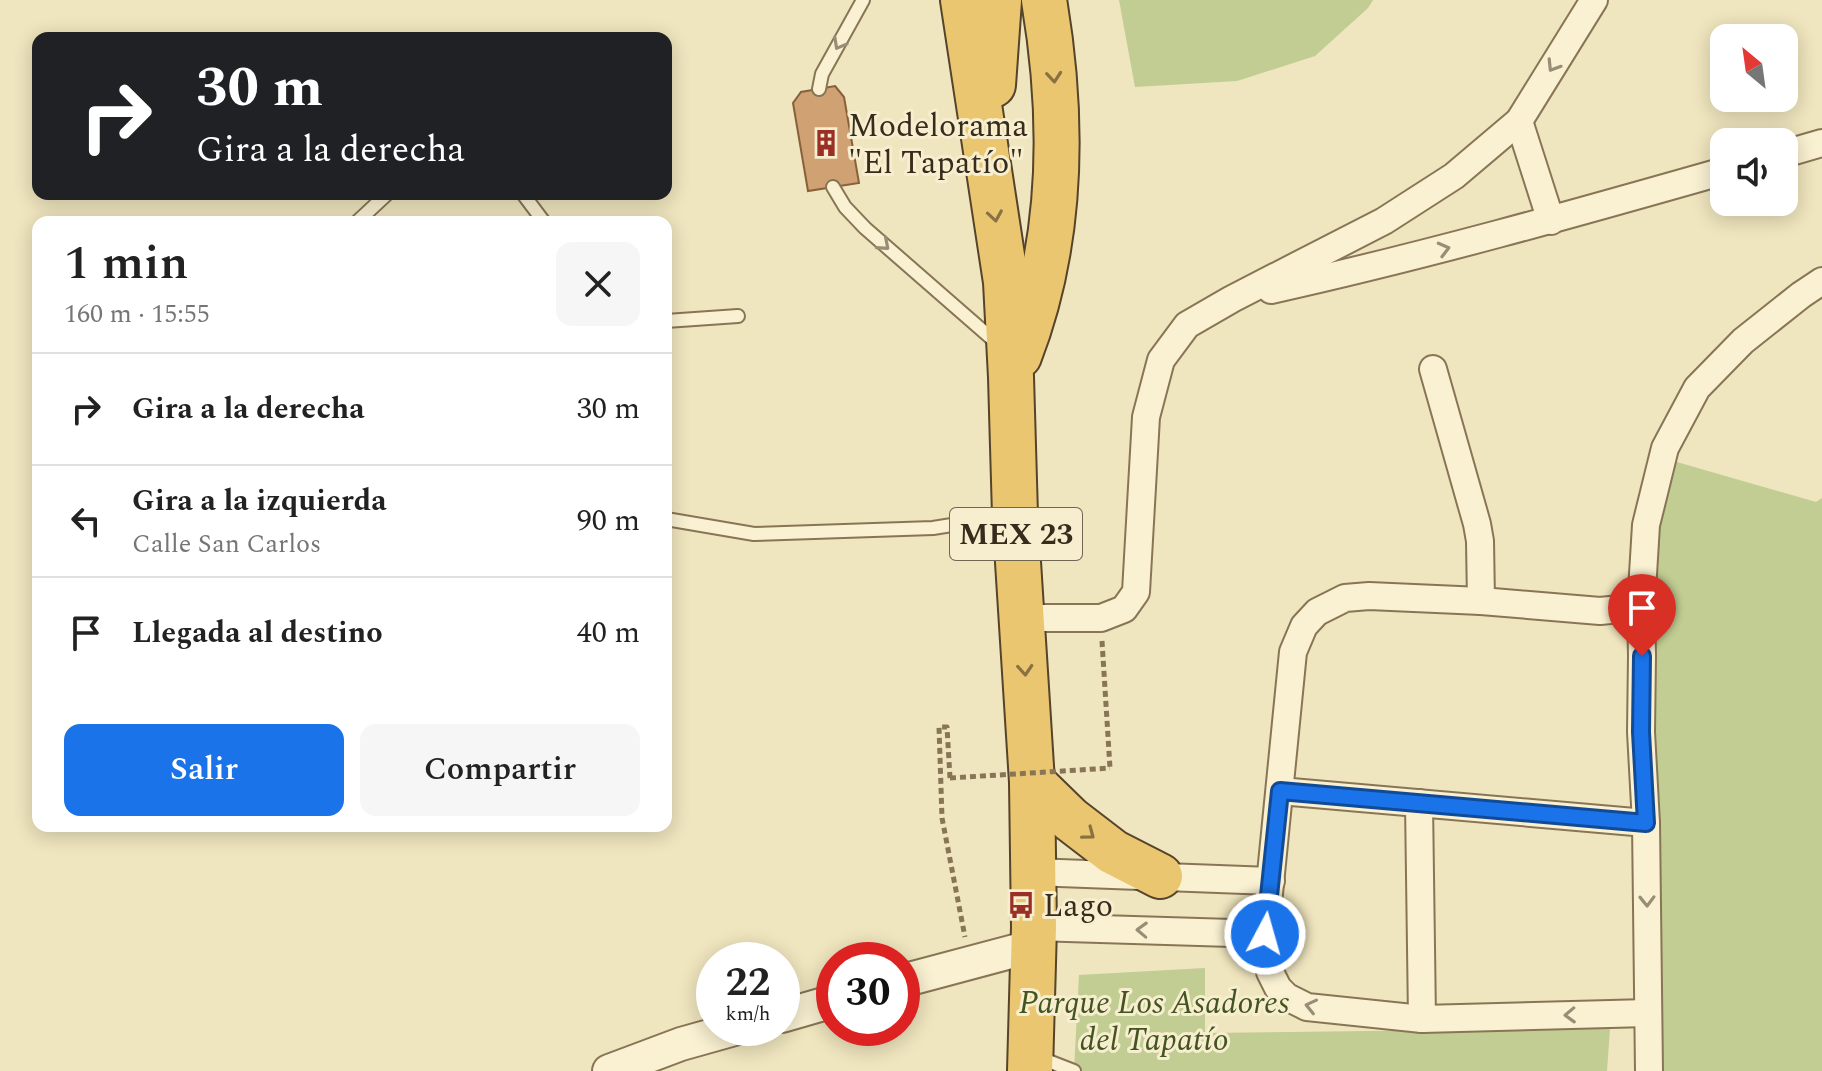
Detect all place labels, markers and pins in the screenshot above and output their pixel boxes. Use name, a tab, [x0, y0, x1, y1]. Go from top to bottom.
place label: Modelorama "El Tapatío"	[848, 102, 1028, 188]
building icon: Modelorama "El Tapatío"	[811, 128, 841, 158]
pin	[1608, 574, 1676, 656]
place label: Lago	[1043, 882, 1113, 931]
bus stop icon: Lago	[1006, 890, 1036, 920]

